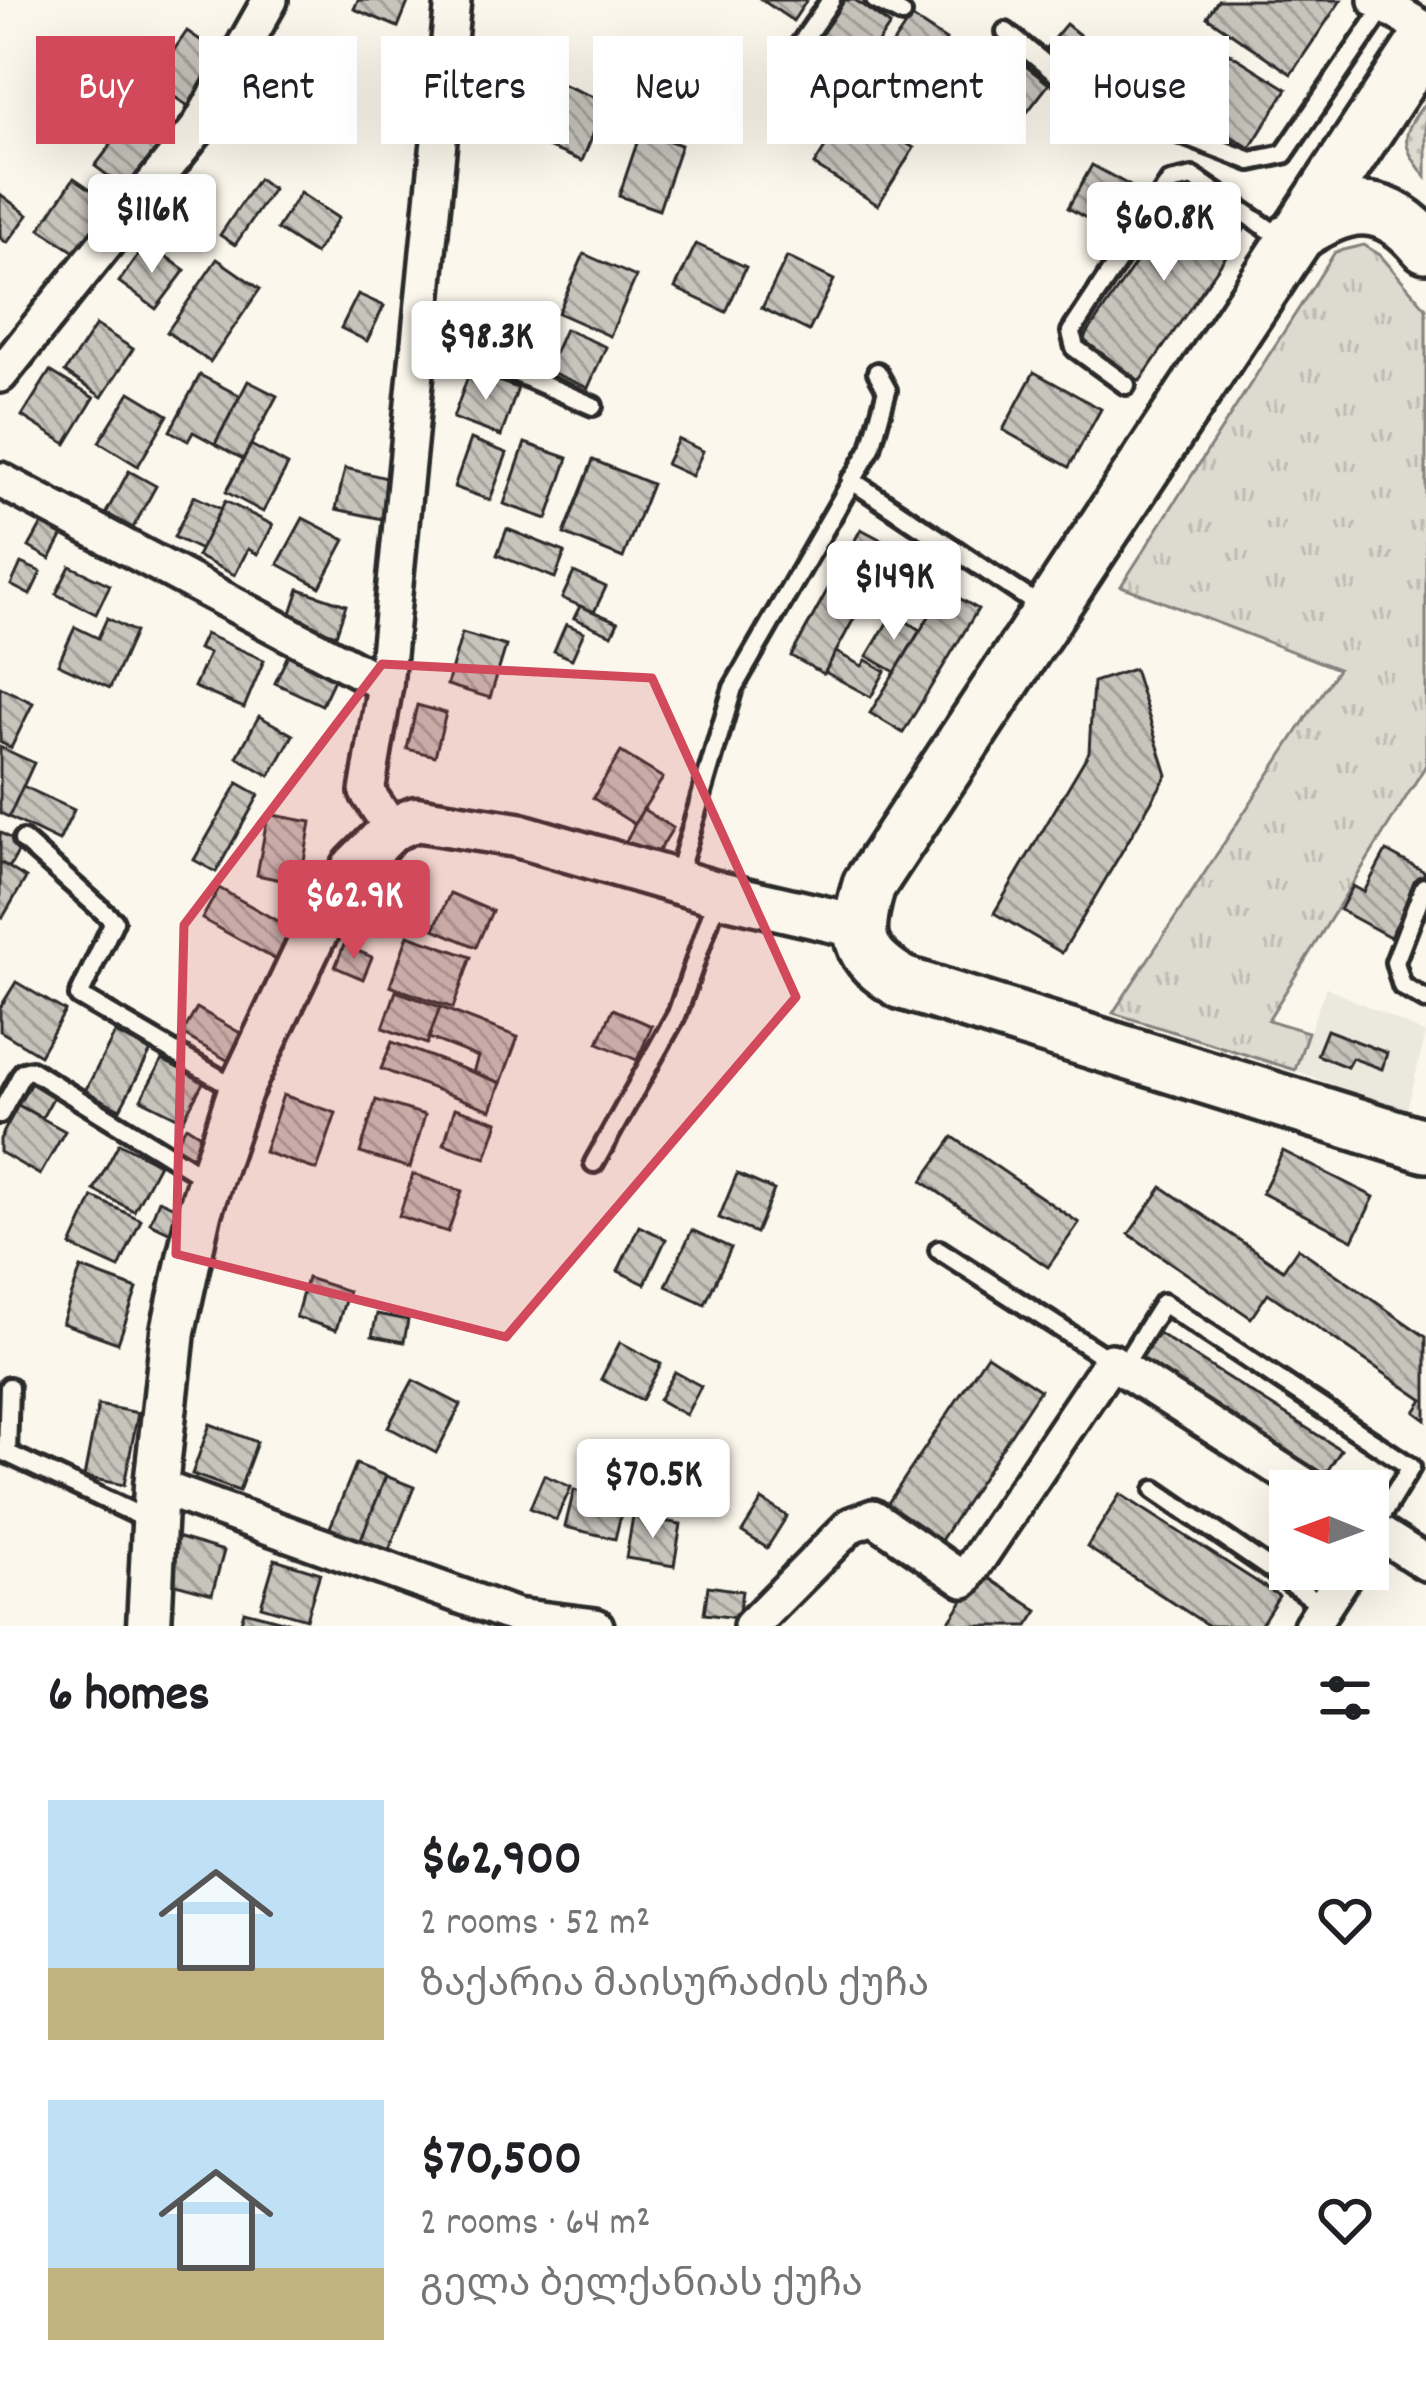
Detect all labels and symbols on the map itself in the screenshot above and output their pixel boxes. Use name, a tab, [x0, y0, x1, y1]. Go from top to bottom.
pin: $116K	[68, 174, 236, 276]
pin: $60.8K	[1066, 182, 1262, 284]
pin: $98.3K	[388, 301, 584, 403]
pin: $149K	[810, 541, 978, 643]
pin: $62.9K	[256, 860, 452, 962]
pin: $70.5K	[555, 1439, 751, 1541]
north arrow	[1269, 1470, 1389, 1590]

